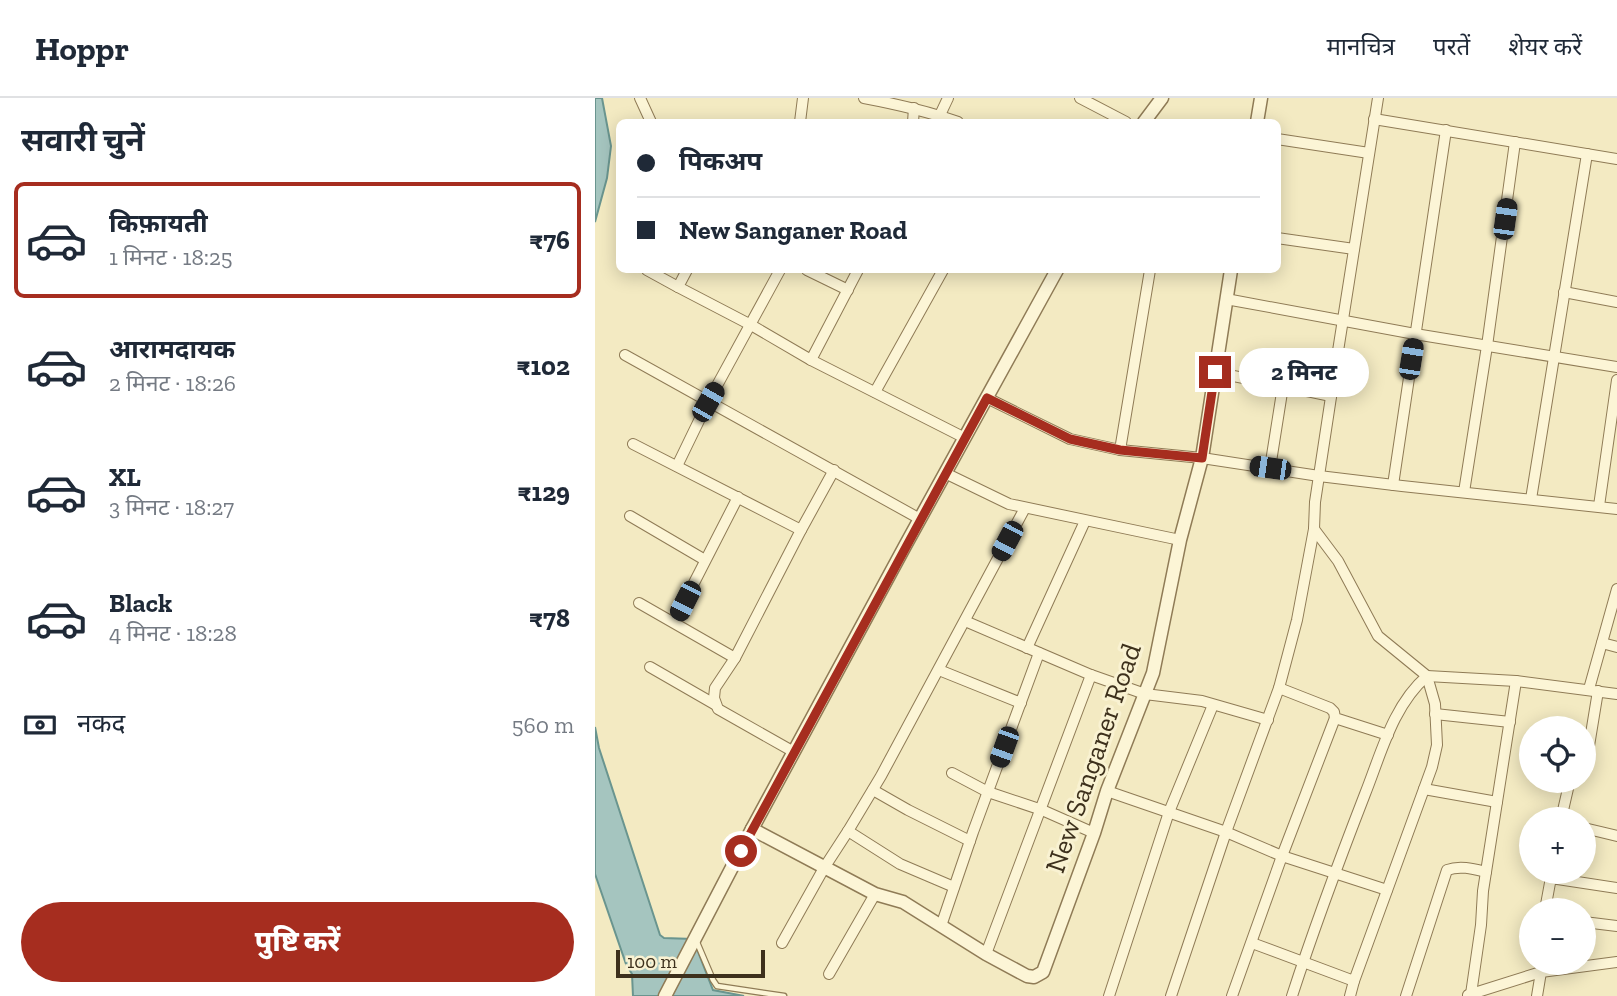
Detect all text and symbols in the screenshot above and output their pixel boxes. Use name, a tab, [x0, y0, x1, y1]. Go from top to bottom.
text: Hoppr	[35, 29, 129, 68]
text: मानचित्र	[1327, 32, 1395, 61]
text: परतें	[1433, 32, 1470, 61]
text: शेयर करें	[1508, 32, 1582, 61]
text: सवारी चुनें	[21, 121, 145, 159]
text: पिकअप	[679, 145, 762, 177]
car	[1492, 197, 1519, 241]
text: किफ़ायती	[109, 207, 208, 239]
icon: car	[25, 209, 88, 272]
text: New Sanganer Road	[679, 214, 907, 246]
text: ₹76	[529, 224, 570, 256]
text: 1 मिनट · 18:25	[109, 243, 233, 271]
text: आरामदायक	[109, 333, 235, 365]
icon: car	[25, 335, 88, 398]
car	[1398, 337, 1425, 381]
callout: 2 मिनट	[1239, 348, 1369, 396]
text: ₹102	[517, 350, 570, 382]
route end	[1199, 356, 1231, 388]
text: 2 मिनट	[1271, 358, 1337, 386]
text: 2 मिनट · 18:26	[109, 369, 236, 397]
car	[689, 379, 728, 425]
car	[1248, 455, 1293, 481]
icon: car	[25, 461, 88, 524]
text: XL	[109, 461, 141, 493]
text: ₹129	[518, 476, 570, 508]
text: 3 मिनट · 18:27	[109, 493, 234, 521]
car	[988, 518, 1027, 564]
car	[667, 578, 704, 624]
icon: car	[25, 587, 88, 650]
text: Black	[109, 587, 172, 619]
text: ₹78	[529, 602, 570, 634]
text: 4 मिनट · 18:28	[109, 619, 237, 647]
street label: New Sanganer Road	[1038, 639, 1148, 877]
icon: cash	[21, 706, 59, 744]
text: नकद	[77, 707, 125, 739]
text: 560 m	[512, 711, 574, 739]
map controls	[1519, 716, 1596, 975]
button: locate	[1519, 716, 1596, 793]
car	[987, 724, 1022, 770]
button: +	[1519, 807, 1596, 884]
route start	[725, 835, 757, 867]
button: −	[1519, 898, 1596, 975]
button: पुष्टि करें	[21, 902, 574, 982]
scale bar	[616, 947, 765, 979]
text: 100 m	[627, 950, 677, 973]

